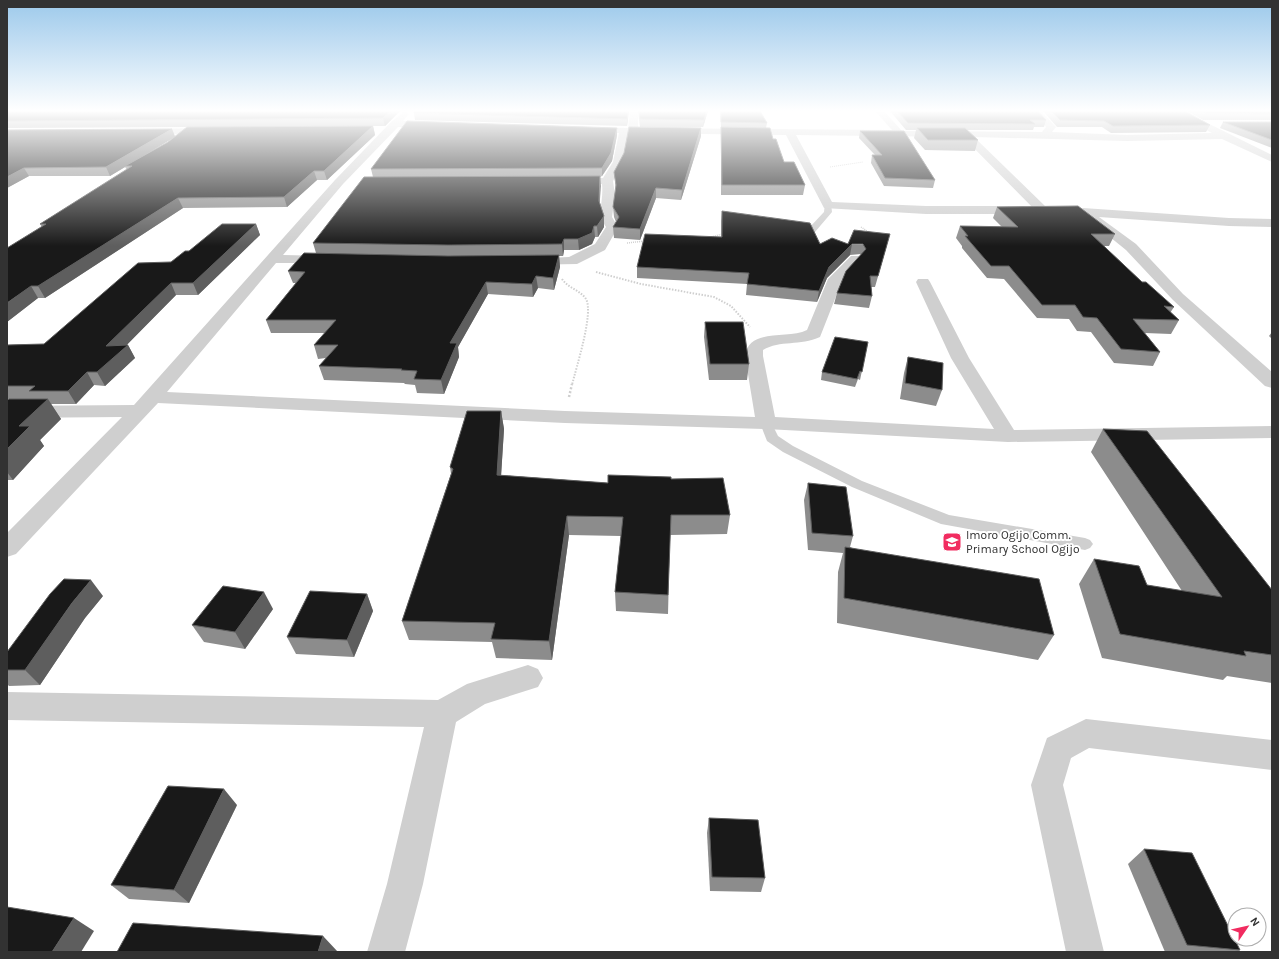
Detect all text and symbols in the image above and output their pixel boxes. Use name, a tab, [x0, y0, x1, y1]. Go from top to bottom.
place label: Imoro Ogijo Comm. Primary School Ogijo	[966, 528, 1080, 556]
school or university icon: Imoro Ogijo Comm. Primary School Ogijo	[941, 531, 963, 553]
north arrow	[1227, 907, 1267, 947]
text: N	[1247, 915, 1262, 929]

